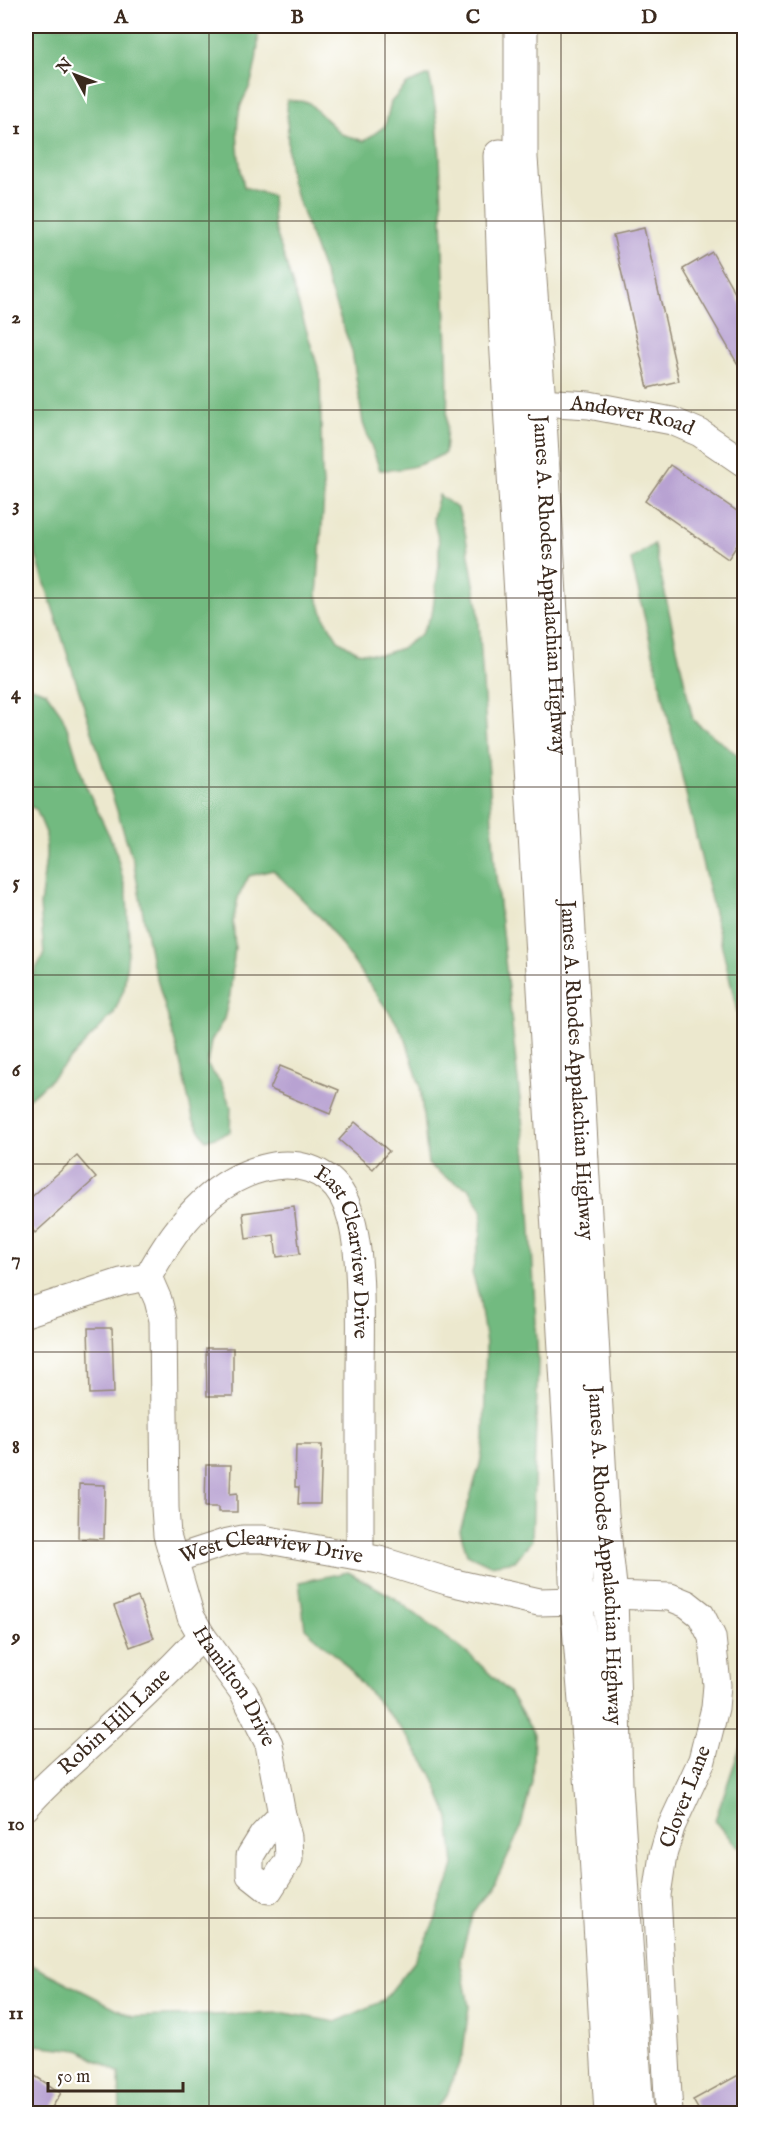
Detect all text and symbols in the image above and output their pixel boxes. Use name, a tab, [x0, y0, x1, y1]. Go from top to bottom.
text: A	[113, 5, 129, 30]
text: B	[290, 5, 304, 30]
text: C	[466, 5, 480, 30]
text: D	[641, 5, 657, 30]
north arrow	[45, 45, 105, 105]
text: N	[52, 55, 77, 79]
text: 1	[12, 116, 20, 141]
text: 2	[11, 305, 21, 330]
street label: Andover Road	[568, 390, 699, 443]
street label: James A. Rhodes Appalachian Highway	[526, 412, 573, 756]
text: 3	[12, 493, 20, 518]
text: 4	[11, 681, 22, 706]
text: 5	[12, 870, 20, 895]
street label: James A. Rhodes Appalachian Highway	[554, 898, 600, 1242]
text: 6	[12, 1058, 22, 1083]
street label: East Clearview Drive	[309, 1160, 374, 1339]
text: 7	[11, 1247, 21, 1272]
street label: James A. Rhodes Appalachian Highway	[581, 1383, 628, 1726]
text: 8	[12, 1435, 20, 1460]
street label: West Clearview Drive	[176, 1526, 366, 1570]
street label: Hamilton Drive	[186, 1621, 282, 1751]
text: 9	[11, 1624, 21, 1649]
street label: Robin Hill Lane	[53, 1662, 177, 1781]
street label: Clover Lane	[654, 1742, 718, 1852]
text: 10	[7, 1812, 25, 1837]
text: 11	[9, 2001, 23, 2026]
scale bar	[48, 2055, 183, 2093]
text: 50 m	[57, 2066, 90, 2089]

